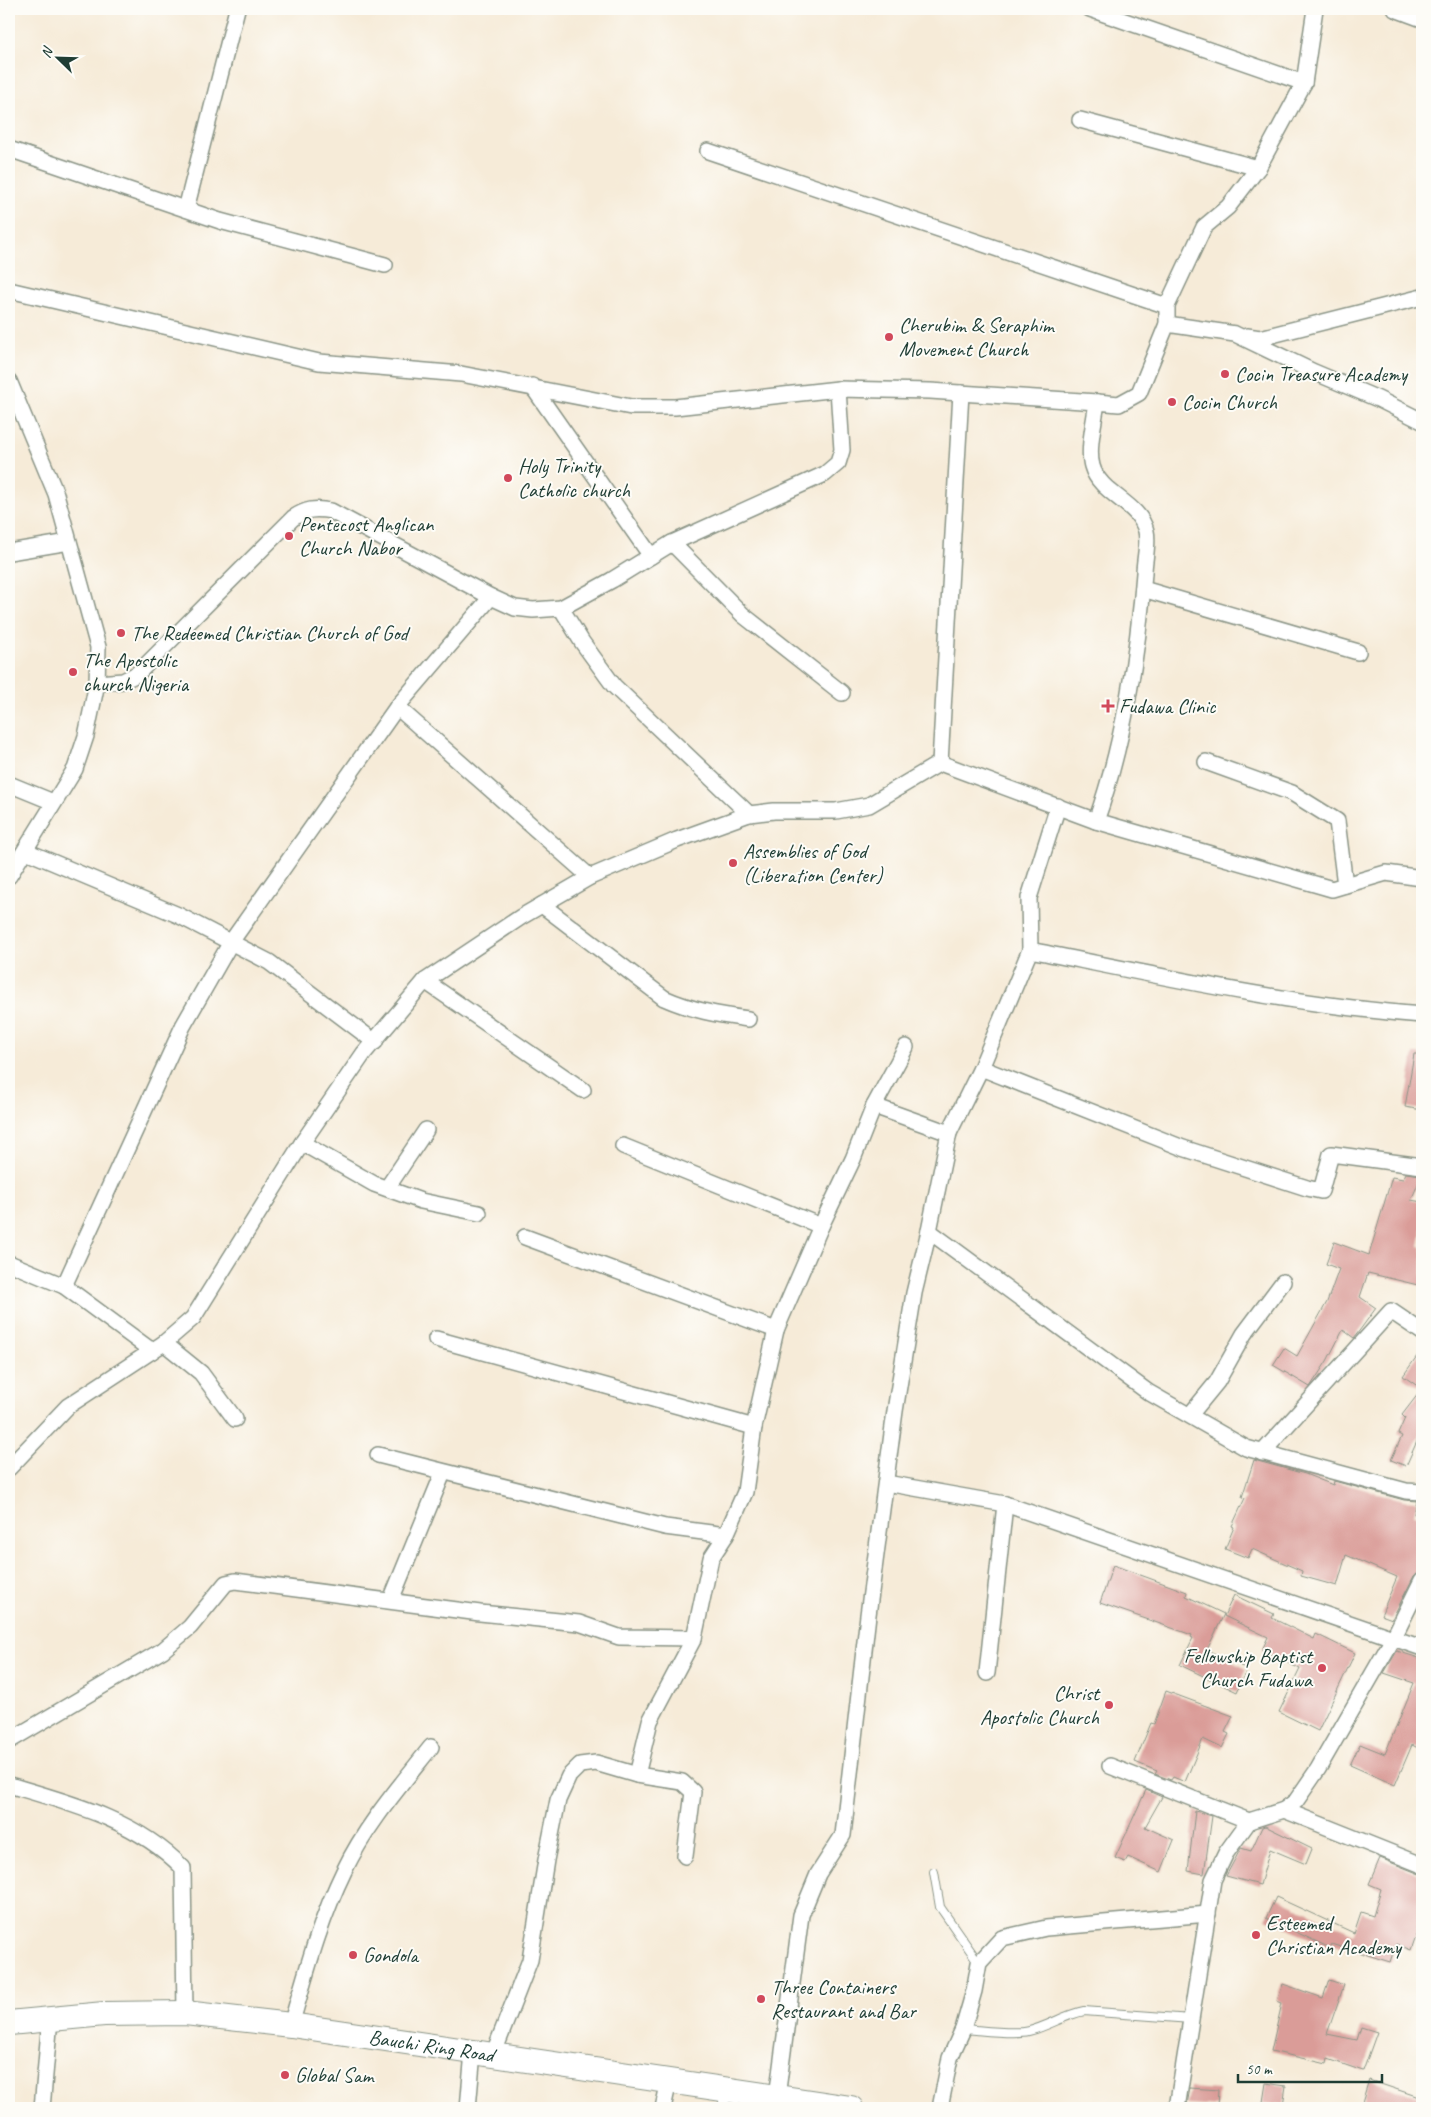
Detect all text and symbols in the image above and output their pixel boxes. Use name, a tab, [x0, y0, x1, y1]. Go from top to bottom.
north arrow	[32, 32, 82, 82]
text: N	[37, 44, 57, 60]
place label: Cherubim & Seraphim Movement Church	[899, 312, 1056, 362]
marker: Cherubim & Seraphim Movement Church	[883, 331, 895, 343]
place label: Cocin Treasure Academy	[1235, 361, 1409, 387]
marker: Cocin Treasure Academy	[1219, 368, 1231, 380]
place label: Cocin Church	[1182, 389, 1278, 415]
marker: Cocin Church	[1166, 396, 1178, 408]
place label: Holy Trinity Catholic church	[518, 453, 631, 503]
marker: Holy Trinity Catholic church	[502, 472, 514, 484]
place label: Pentecost Anglican Church Nabor	[299, 511, 434, 561]
marker: Pentecost Anglican Church Nabor	[283, 530, 295, 542]
place label: The Redeemed Christian Church of God	[131, 620, 411, 646]
marker: The Redeemed Christian Church of God	[115, 627, 127, 639]
place label: The Apostolic church Nigeria	[83, 647, 190, 697]
marker: The Apostolic church Nigeria	[67, 666, 79, 678]
place label: Fudawa Clinic	[1119, 693, 1217, 719]
marker: Fudawa Clinic	[1101, 699, 1115, 713]
place label: Assemblies of God (Liberation Center)	[743, 838, 883, 888]
marker: Assemblies of God (Liberation Center)	[727, 857, 739, 869]
place label: Fellowship Baptist Church Fudawa	[1184, 1643, 1314, 1693]
marker: Fellowship Baptist Church Fudawa	[1316, 1662, 1328, 1674]
place label: Christ Apostolic Church	[980, 1680, 1101, 1730]
marker: Christ Apostolic Church	[1103, 1699, 1115, 1711]
place label: Esteemed Christian Academy	[1266, 1910, 1403, 1960]
marker: Esteemed Christian Academy	[1250, 1929, 1262, 1941]
place label: Gondola	[363, 1942, 420, 1968]
marker: Gondola	[347, 1949, 359, 1961]
place label: Three Containers Restaurant and Bar	[771, 1974, 917, 2024]
marker: Three Containers Restaurant and Bar	[755, 1993, 767, 2005]
street label: Bauchi Ring Road	[367, 2024, 499, 2068]
scale bar	[1238, 2052, 1382, 2084]
text: 50 m	[1246, 2060, 1273, 2079]
place label: Global Sam	[295, 2062, 375, 2088]
marker: Global Sam	[279, 2069, 291, 2081]

